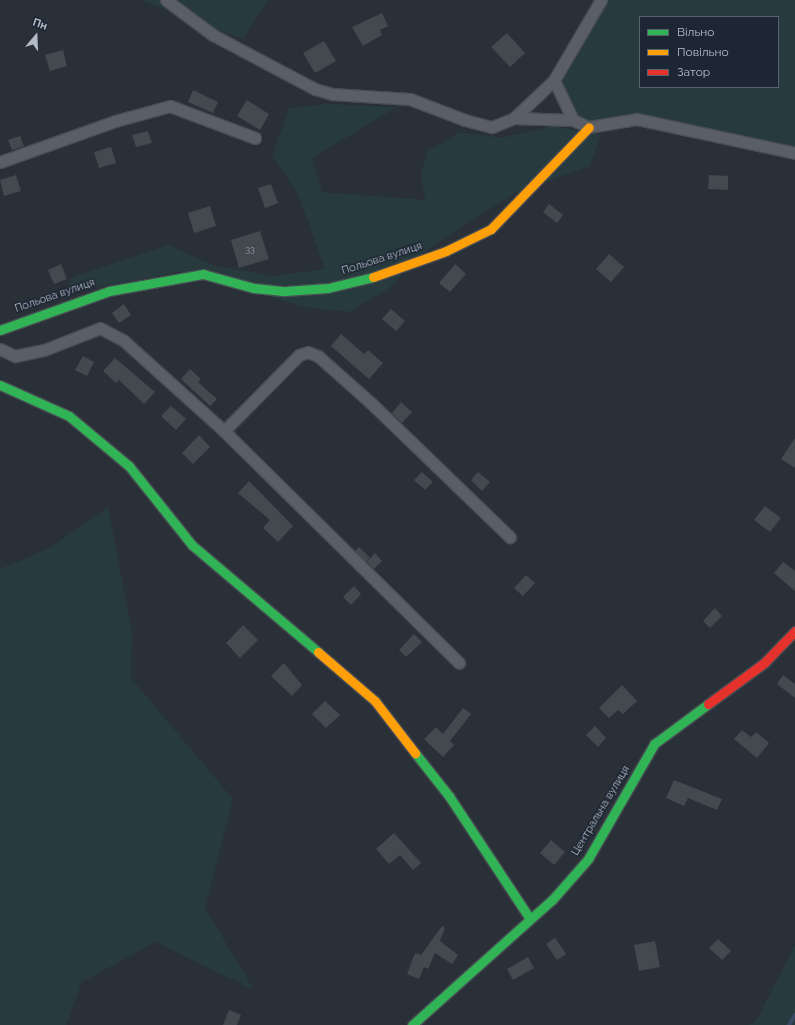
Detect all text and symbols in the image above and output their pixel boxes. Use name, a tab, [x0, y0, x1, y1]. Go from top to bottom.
north arrow	[16, 16, 56, 56]
text: Пн	[31, 16, 49, 33]
legend	[639, 16, 779, 88]
text: Вільно	[677, 25, 714, 39]
text: Повільно	[677, 45, 729, 59]
text: Затор	[677, 65, 710, 79]
street label: Польова вулиця	[340, 240, 424, 278]
house number: 33	[245, 244, 255, 254]
street label: Польова вулиця	[13, 276, 97, 316]
street label: Центральна вулиця	[569, 764, 633, 858]

